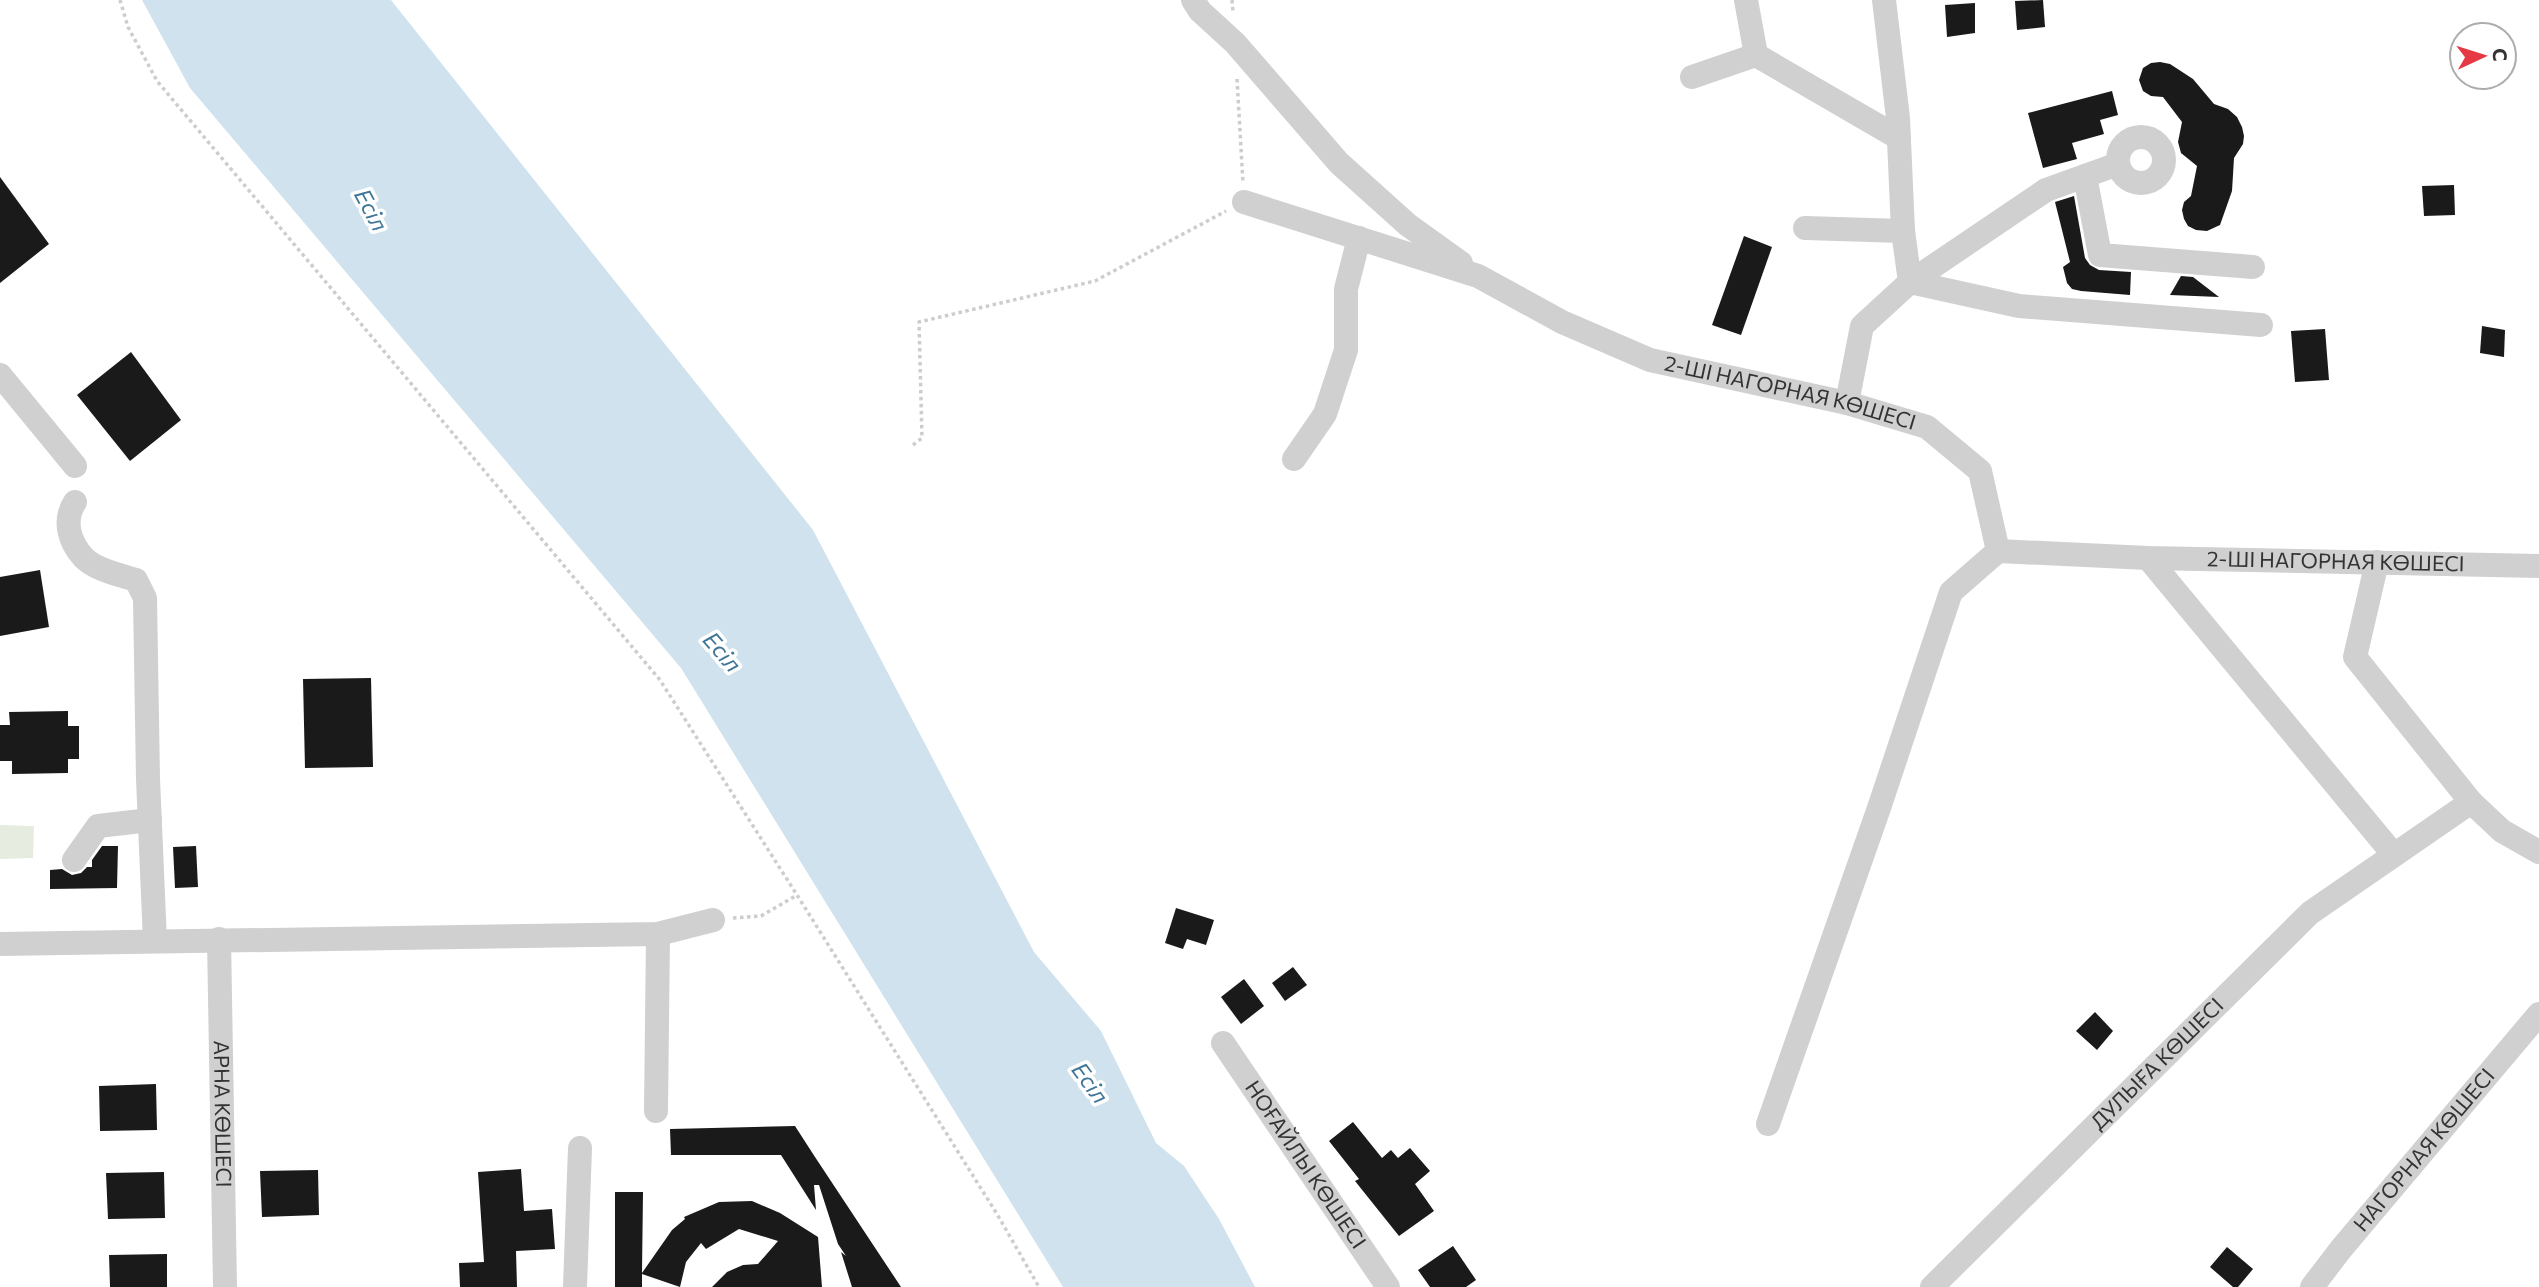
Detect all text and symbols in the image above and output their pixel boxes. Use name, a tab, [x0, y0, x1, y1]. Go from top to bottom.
north arrow	[2448, 21, 2518, 91]
text: С	[2489, 47, 2512, 62]
water label: Есіл	[349, 183, 395, 236]
street label: 2-ШІ НАГОРНАЯ КӨШЕСІ	[1662, 350, 1919, 434]
street label: 2-ШІ НАГОРНАЯ КӨШЕСІ	[2207, 545, 2465, 575]
water label: Есіл	[698, 625, 748, 677]
street label: ДУЛЫҒА КӨШЕСІ	[2085, 992, 2228, 1134]
street label: АРНА КӨШЕСІ	[210, 1040, 237, 1188]
water label: Есіл	[1066, 1056, 1115, 1109]
street label: НАГОРНАЯ КӨШЕСІ	[2347, 1063, 2499, 1236]
street label: НОҒАЙЛЫ КӨШЕСІ	[1241, 1075, 1372, 1253]

